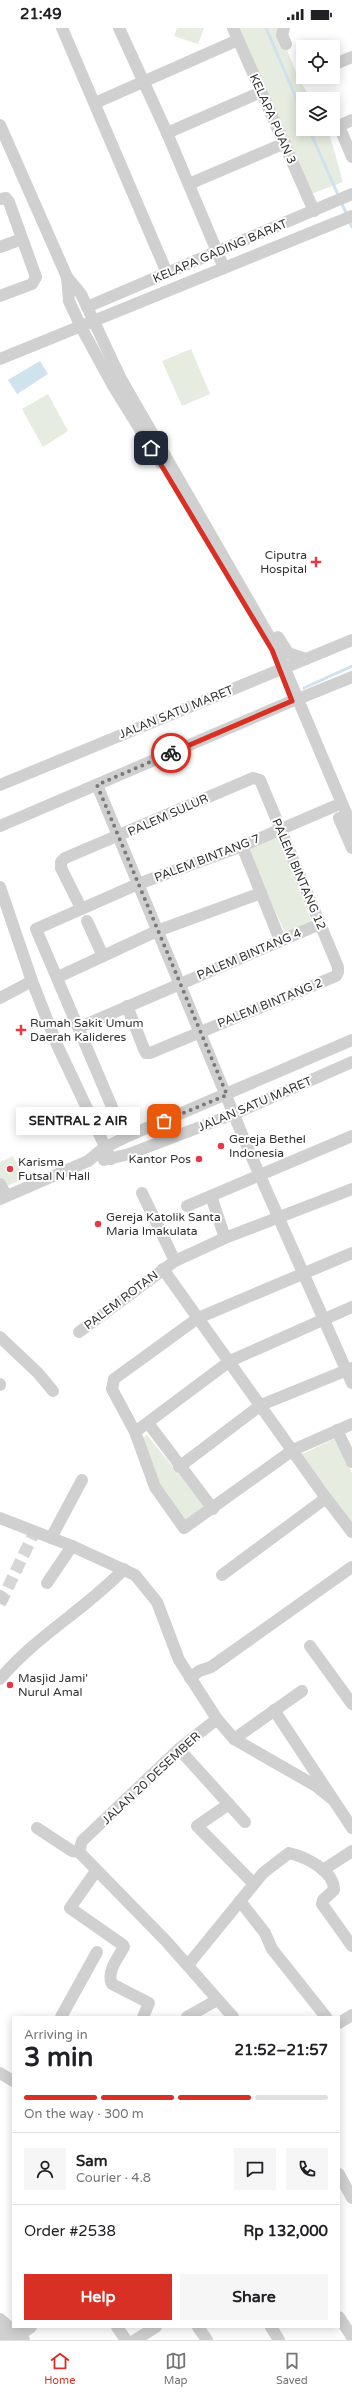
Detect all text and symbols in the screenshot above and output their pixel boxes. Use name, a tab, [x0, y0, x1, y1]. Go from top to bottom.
text: 21:49	[20, 5, 62, 23]
map controls	[296, 40, 340, 136]
button: locate	[296, 40, 340, 84]
street label: KELAPA PUAN 3	[247, 72, 299, 166]
button: layers	[296, 92, 340, 136]
street label: KELAPA GADING BARAT	[151, 216, 290, 286]
pin	[134, 431, 168, 465]
icon: home	[140, 437, 162, 459]
place label: Ciputra Hospital	[260, 548, 307, 576]
marker: Ciputra Hospital	[310, 556, 322, 568]
street label: JALAN SATU MARET	[117, 682, 236, 741]
courier	[151, 733, 191, 773]
icon: bike	[160, 742, 182, 764]
street label: PALEM SULUR	[126, 791, 210, 839]
street label: PALEM BINTANG 12	[269, 816, 329, 932]
street label: PALEM BINTANG 7	[152, 831, 262, 885]
street label: PALEM BINTANG 4	[195, 925, 304, 982]
street label: PALEM BINTANG 2	[215, 976, 325, 1030]
place label: Rumah Sakit Umum Daerah Kalideres	[30, 1016, 144, 1044]
marker: Rumah Sakit Umum Daerah Kalideres	[15, 1024, 27, 1036]
street label: JALAN SATU MARET	[196, 1073, 315, 1134]
pin	[147, 1104, 181, 1138]
callout: SENTRAL 2 AIR	[16, 1107, 140, 1135]
icon: bag	[153, 1110, 175, 1132]
text: SENTRAL 2 AIR	[29, 1113, 127, 1129]
place label: Gereja Bethel Indonesia	[229, 1132, 306, 1160]
marker: Gereja Bethel Indonesia	[216, 1141, 226, 1151]
place label: Kantor Pos	[129, 1152, 191, 1166]
marker: Kantor Pos	[194, 1154, 204, 1164]
place label: Karisma Futsal N Hall	[18, 1155, 90, 1183]
marker: Karisma Futsal N Hall	[5, 1164, 15, 1174]
place label: Gereja Katolik Santa Maria Imakulata	[106, 1210, 221, 1238]
marker: Gereja Katolik Santa Maria Imakulata	[93, 1219, 103, 1229]
street label: PALEM ROTAN	[81, 1268, 161, 1332]
place label: Masjid Jami' Nurul Amal	[18, 1671, 88, 1699]
marker: Masjid Jami' Nurul Amal	[5, 1680, 15, 1690]
street label: JALAN 20 DESEMBER	[99, 1729, 203, 1827]
text: Arriving in	[24, 2027, 88, 2043]
text: 21:52–21:57	[235, 2041, 328, 2059]
text: 3 min	[24, 2042, 93, 2073]
text: On the way · 300 m	[24, 2106, 144, 2122]
button: person	[24, 2148, 66, 2190]
button: chat	[234, 2148, 276, 2190]
button: phone	[286, 2148, 328, 2190]
text: Sam	[76, 2152, 107, 2170]
text: Courier · 4.8	[76, 2170, 151, 2186]
text: Order #2538	[24, 2222, 116, 2240]
text: Rp 132,000	[244, 2222, 328, 2240]
button: Help	[24, 2274, 172, 2320]
button: Share	[180, 2274, 328, 2320]
tab: Home	[44, 2350, 75, 2387]
tab: Map	[164, 2350, 188, 2387]
tab: Saved	[276, 2350, 308, 2387]

